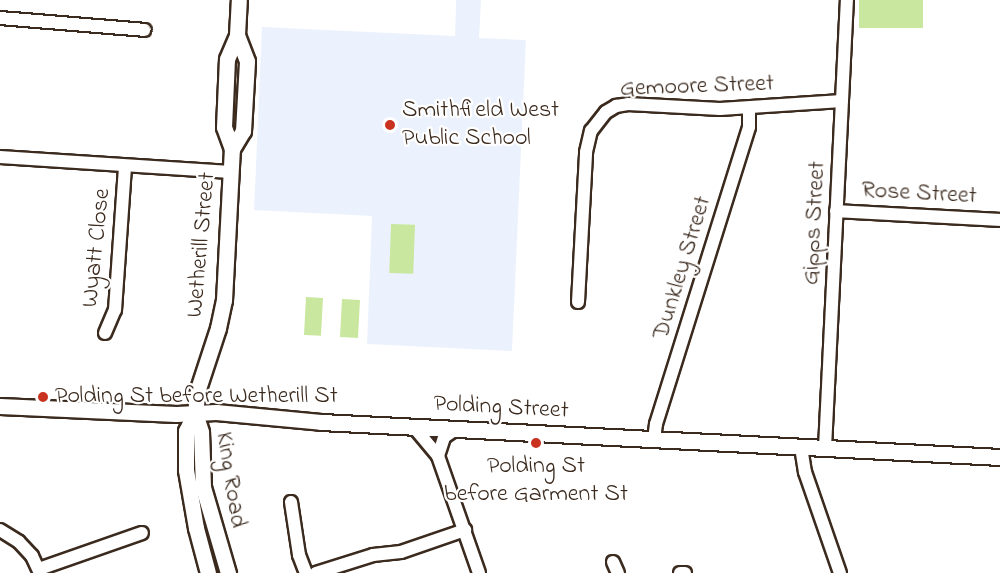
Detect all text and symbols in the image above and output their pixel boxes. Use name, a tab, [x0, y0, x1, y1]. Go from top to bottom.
street label: Gemoore Street	[620, 70, 774, 104]
place label: Smithfield West Public School	[402, 97, 559, 153]
marker: Smithfield West Public School	[383, 118, 397, 132]
street label: Gipps Street	[797, 160, 833, 286]
street label: Wetherill Street	[181, 171, 223, 319]
street label: Rose Street	[861, 177, 977, 211]
street label: Wyatt Close	[76, 187, 118, 309]
street label: Dunkley Street	[648, 193, 718, 343]
place label: Polding St before Wetherill St	[55, 383, 338, 411]
marker: Polding St before Wetherill St	[36, 390, 50, 404]
street label: Polding Street	[433, 390, 569, 426]
street label: King Road	[208, 430, 252, 530]
marker: Polding St before Garment St	[529, 436, 543, 450]
place label: Polding St before Garment St	[444, 453, 628, 509]

